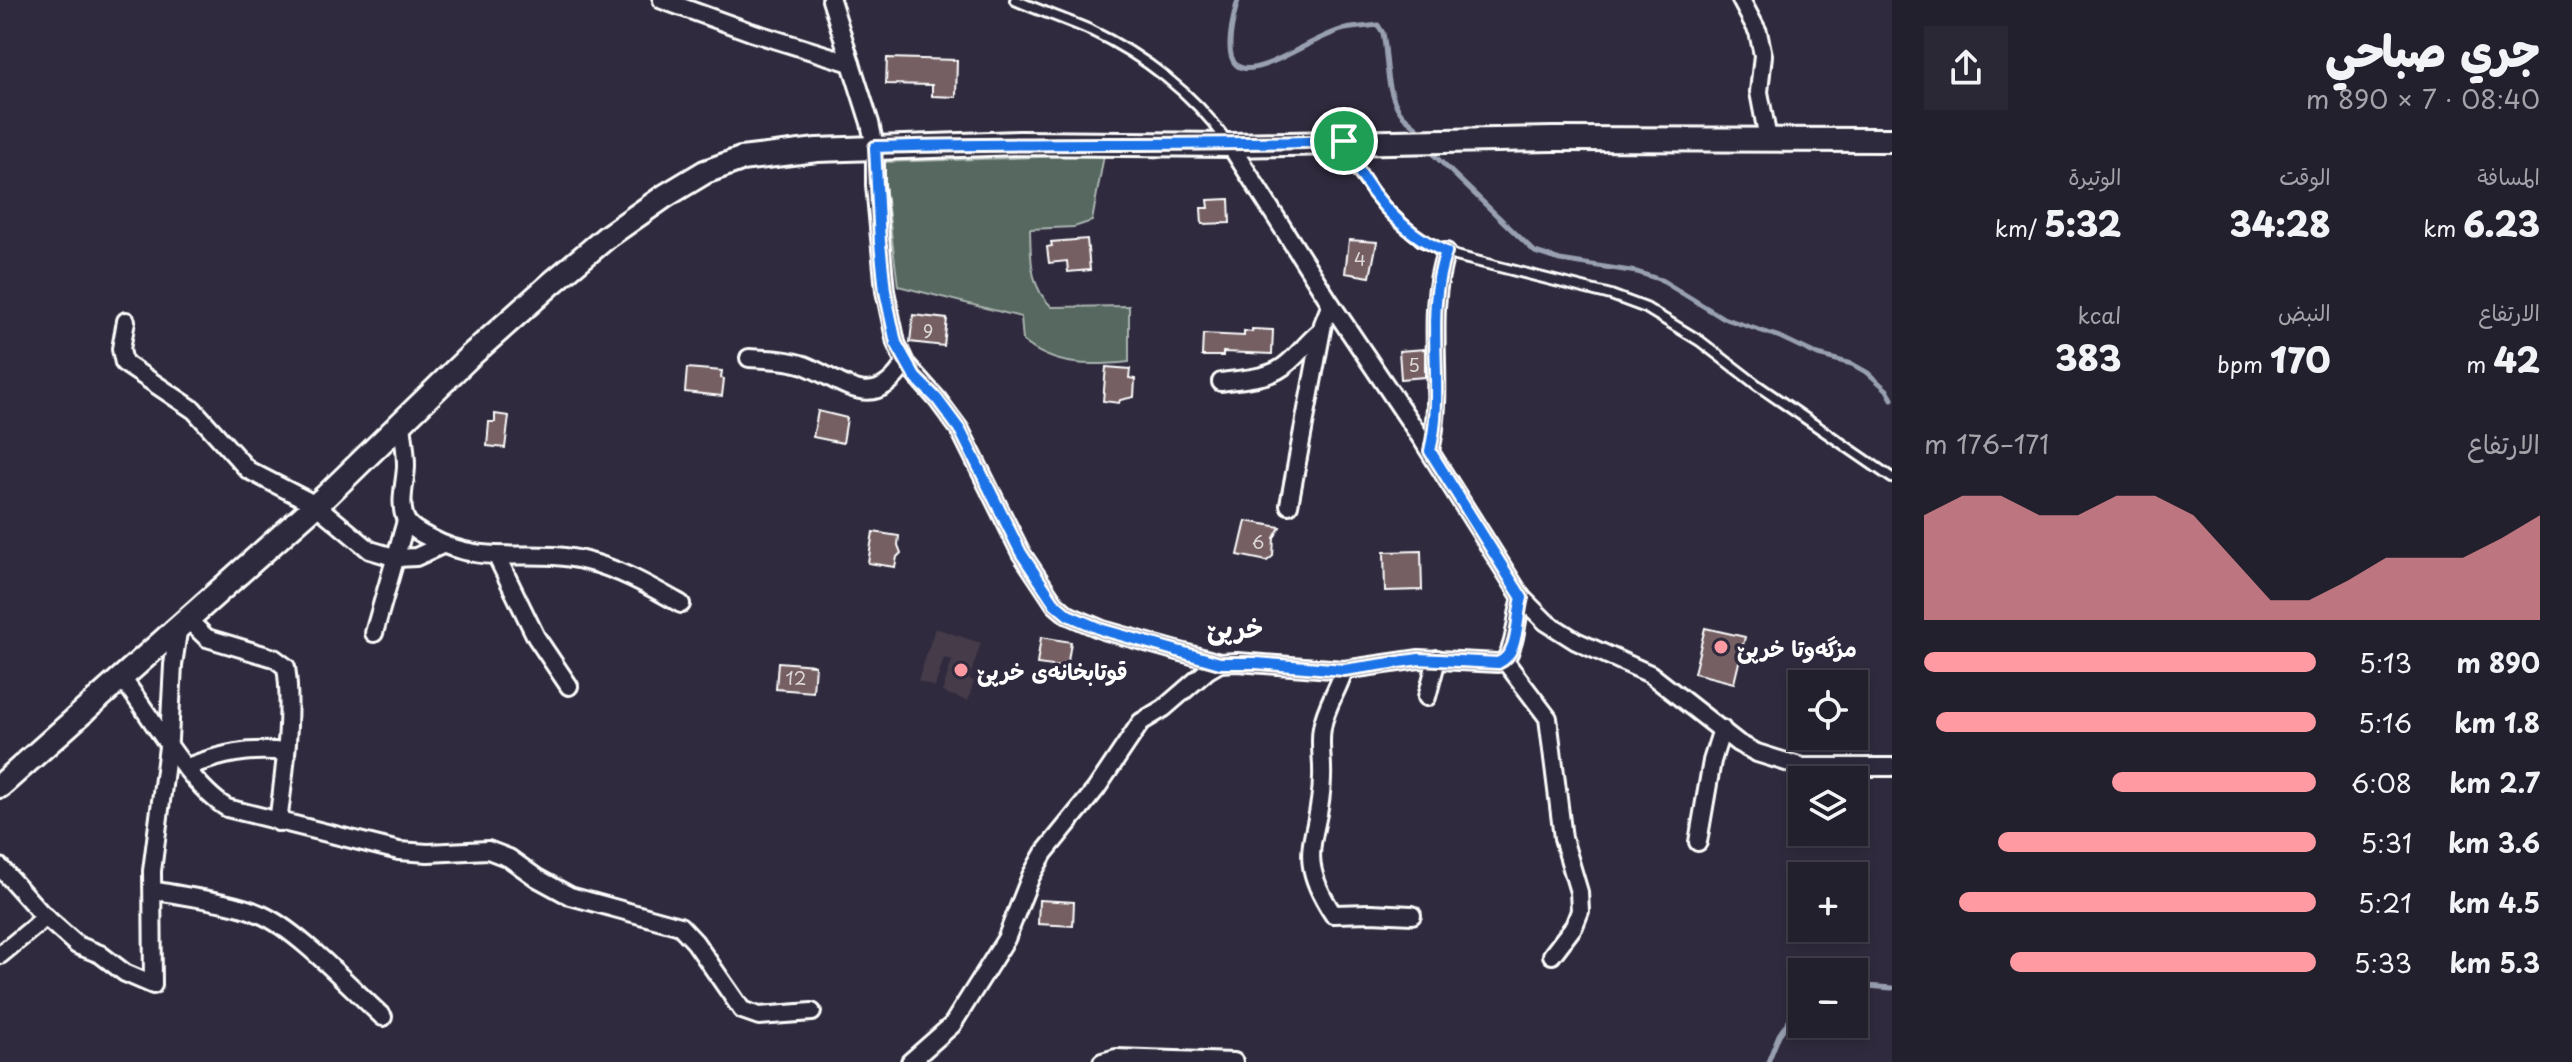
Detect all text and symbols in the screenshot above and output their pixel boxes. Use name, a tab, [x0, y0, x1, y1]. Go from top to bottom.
text: جري صباحي	[2325, 16, 2540, 82]
button: share	[1924, 26, 2008, 110]
text: 08:40 · 7 × 890 m	[2306, 79, 2540, 118]
pin	[1310, 107, 1378, 175]
icon: arrive	[1322, 119, 1366, 163]
text: الوتيرة	[2068, 159, 2121, 192]
text: الوقت	[2279, 159, 2331, 192]
text: المسافة	[2477, 159, 2540, 192]
text: 5:32	[2044, 197, 2121, 249]
text: 34:28	[2230, 197, 2331, 249]
text: 6.23	[2464, 197, 2540, 249]
text: /km	[1995, 211, 2044, 244]
text: km	[2423, 211, 2464, 244]
house number: 4	[1354, 245, 1366, 272]
text: النبض	[2278, 295, 2331, 328]
text: الارتفاع	[2478, 295, 2540, 328]
text: kcal	[2077, 298, 2121, 331]
house number: 9	[923, 317, 933, 344]
text: 383	[2055, 331, 2121, 383]
text: 170	[2270, 333, 2331, 385]
text: 42	[2494, 333, 2540, 385]
text: bpm	[2217, 347, 2270, 380]
text: m	[2466, 347, 2494, 380]
house number: 5	[1408, 351, 1420, 378]
text: 171–176 m	[1924, 424, 2049, 463]
text: الارتفاع	[2467, 424, 2540, 463]
house number: 6	[1252, 528, 1264, 555]
district label: خرپێ	[1207, 608, 1263, 647]
place label: مزگەوتا خرپێ	[1737, 631, 1857, 664]
marker: مزگەوتا خرپێ	[1712, 638, 1730, 656]
text: 5:13	[2359, 643, 2412, 682]
text: 890 m	[2456, 643, 2540, 682]
place label: قوتابخانەی خرپێ	[977, 654, 1127, 687]
marker: قوتابخانەی خرپێ	[952, 661, 970, 679]
house number: 12	[786, 664, 806, 691]
map controls	[1788, 670, 1868, 1038]
button: locate	[1788, 670, 1868, 750]
text: 5:16	[2358, 703, 2412, 742]
text: 1.8 km	[2454, 703, 2540, 742]
text: 6:08	[2351, 763, 2412, 802]
text: 2.7 km	[2450, 763, 2540, 802]
button: layers	[1788, 766, 1868, 846]
text: 5:31	[2361, 823, 2412, 862]
text: 3.6 km	[2448, 823, 2540, 862]
button: +	[1788, 862, 1868, 942]
text: 5:21	[2358, 883, 2412, 922]
text: 4.5 km	[2449, 883, 2540, 922]
text: 5:33	[2354, 943, 2412, 982]
text: 5.3 km	[2450, 943, 2540, 982]
button: −	[1788, 958, 1868, 1038]

